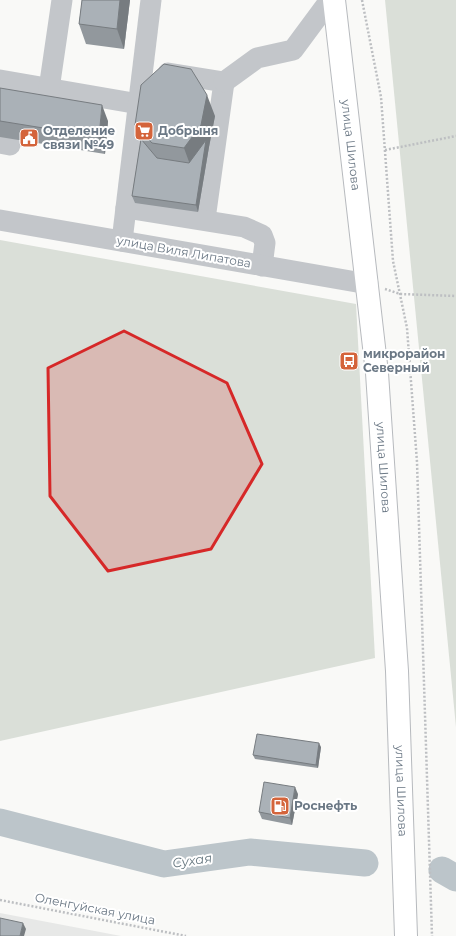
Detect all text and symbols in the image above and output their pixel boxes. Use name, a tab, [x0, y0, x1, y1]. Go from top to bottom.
street label: улица Шилова	[338, 98, 364, 191]
supermarket icon: Добрыня	[133, 120, 155, 142]
place label: Отделение связи №49	[43, 123, 116, 152]
place label: Добрыня	[158, 123, 218, 138]
public building icon: Отделение связи №49	[18, 127, 40, 149]
street label: улица Виля Липатова	[115, 232, 252, 271]
place label: микрорайон Северный	[363, 346, 445, 375]
bus stop icon: микрорайон Северный	[338, 350, 360, 372]
street label: улица Шилова	[373, 420, 394, 513]
street label: улица Шилова	[392, 744, 411, 837]
fuel station icon: Роснефть	[269, 795, 291, 817]
place label: Роснефть	[294, 798, 357, 813]
water label: Сухая	[171, 849, 213, 871]
street label: Оленгуйская улица	[34, 889, 157, 928]

